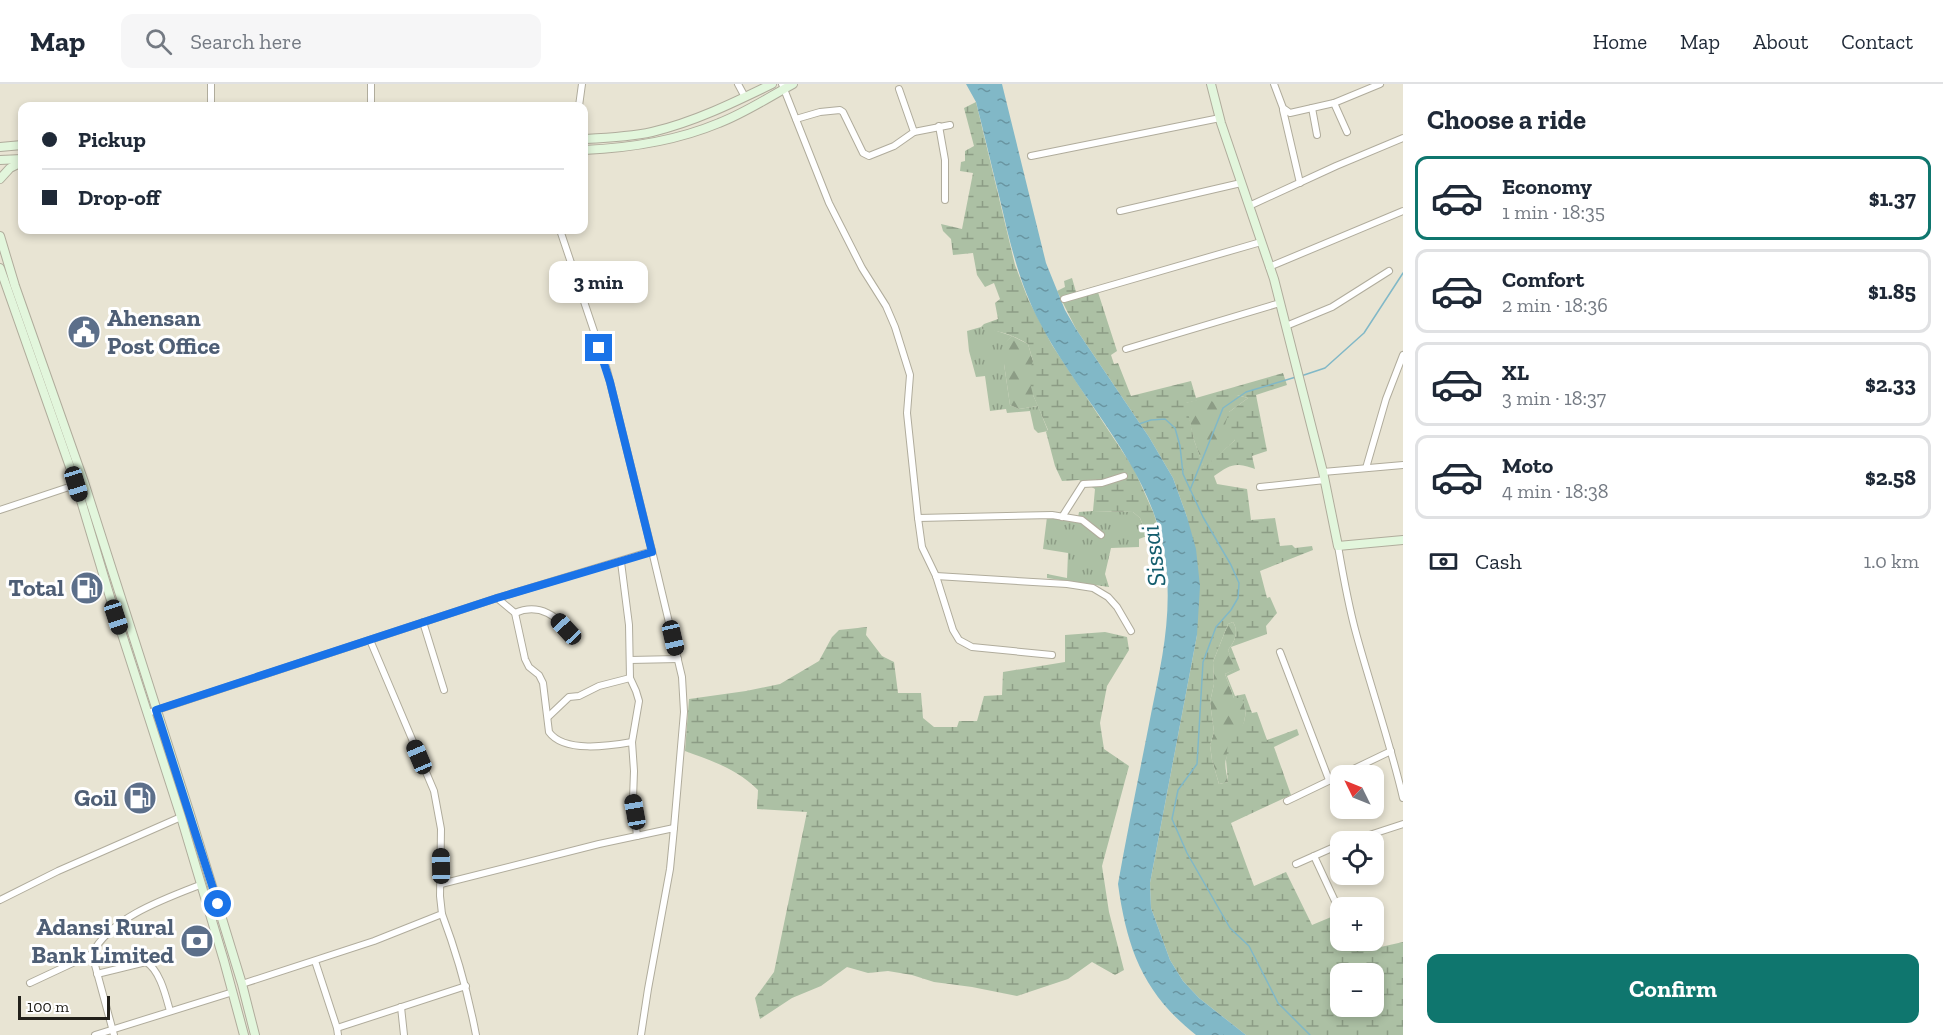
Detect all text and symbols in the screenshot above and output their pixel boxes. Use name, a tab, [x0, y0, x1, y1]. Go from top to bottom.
search box	[121, 14, 541, 68]
text: Map	[30, 25, 85, 58]
icon: search	[142, 25, 175, 58]
text: Search here	[190, 28, 302, 55]
text: Home	[1593, 29, 1647, 54]
text: Map	[1680, 29, 1720, 54]
text: About	[1753, 29, 1808, 54]
text: Contact	[1841, 29, 1913, 54]
text: Choose a ride	[1427, 104, 1586, 136]
text: Pickup	[78, 126, 146, 153]
icon: car	[1430, 171, 1484, 225]
text: Economy	[1502, 173, 1592, 200]
text: Drop-off	[78, 184, 160, 211]
text: $1.37	[1869, 185, 1916, 212]
text: 1 min · 18:35	[1502, 200, 1605, 224]
callout: 3 min	[550, 261, 648, 303]
icon: car	[1430, 264, 1484, 318]
text: Comfort	[1502, 266, 1584, 293]
text: 3 min	[574, 270, 623, 294]
text: $1.85	[1868, 278, 1916, 305]
text: 2 min · 18:36	[1502, 293, 1608, 317]
place label: Ahensan Post Office	[107, 303, 220, 360]
public building icon: Ahensan Post Office	[66, 314, 102, 350]
route end	[585, 334, 612, 361]
icon: car	[1430, 357, 1484, 411]
text: XL	[1502, 359, 1529, 386]
text: $2.33	[1865, 371, 1916, 398]
text: 3 min · 18:37	[1502, 386, 1606, 410]
icon: car	[1430, 450, 1484, 504]
text: Moto	[1502, 452, 1553, 479]
car	[62, 464, 90, 504]
text: $2.58	[1865, 464, 1916, 491]
text: 4 min · 18:38	[1502, 479, 1609, 503]
water label: Sissai	[1133, 523, 1173, 589]
icon: cash	[1427, 545, 1460, 578]
text: Cash	[1475, 548, 1522, 575]
text: 1.0 km	[1864, 549, 1919, 573]
fuel station icon: Total	[69, 570, 105, 606]
place label: Total	[8, 573, 64, 602]
car	[102, 597, 130, 637]
car	[547, 610, 585, 648]
car	[660, 618, 686, 658]
car	[404, 737, 434, 777]
north arrow	[1330, 765, 1384, 819]
map controls	[1330, 765, 1384, 1017]
fuel station icon: Goil	[122, 780, 158, 816]
place label: Goil	[74, 783, 117, 812]
car	[623, 793, 647, 831]
button: locate	[1330, 831, 1384, 885]
car	[432, 848, 450, 884]
route start	[204, 890, 231, 917]
button: +	[1330, 897, 1384, 951]
place label: Adansi Rural Bank Limited	[31, 912, 174, 969]
bank icon: Adansi Rural Bank Limited	[179, 923, 215, 959]
button: Confirm	[1427, 954, 1919, 1023]
button: −	[1330, 963, 1384, 1017]
scale bar	[18, 993, 110, 1020]
text: 100 m	[27, 997, 69, 1016]

